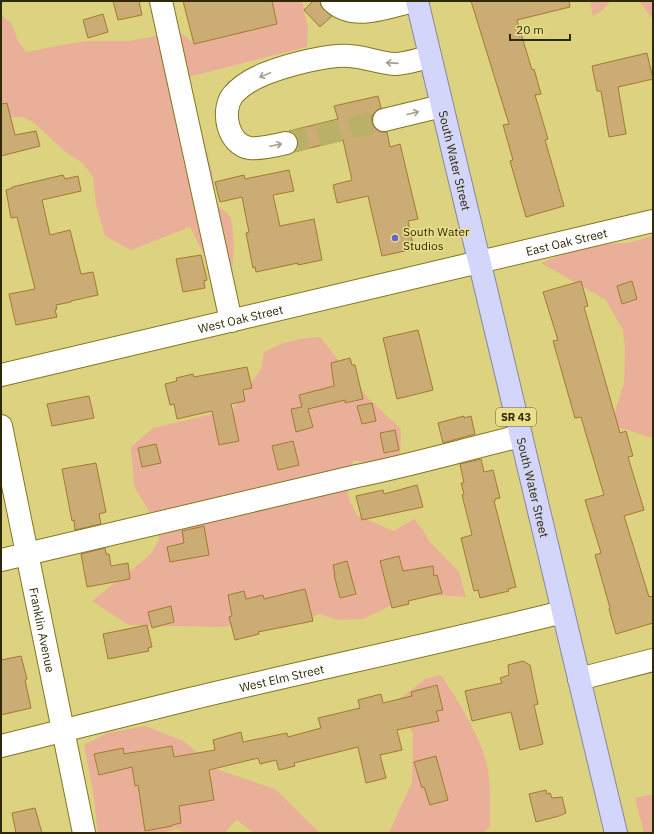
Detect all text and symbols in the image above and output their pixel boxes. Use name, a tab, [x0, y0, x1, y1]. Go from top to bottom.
scale bar	[510, 16, 570, 42]
text: 20 m	[516, 22, 544, 37]
one-way arrow	[386, 59, 399, 66]
one-way arrow	[260, 71, 272, 79]
one-way arrow	[406, 109, 419, 116]
street label: South Water Street	[436, 109, 474, 212]
one-way arrow	[269, 141, 282, 149]
place label: South Water Studios	[403, 224, 470, 253]
street label: East Oak Street	[524, 225, 609, 258]
marker: South Water Studios	[390, 233, 400, 243]
street label: West Oak Street	[196, 301, 284, 336]
road number: SR 43	[496, 408, 536, 426]
street label: South Water Street	[514, 436, 553, 539]
street label: Franklin Avenue	[27, 586, 59, 674]
street label: West Elm Street	[238, 661, 326, 695]

